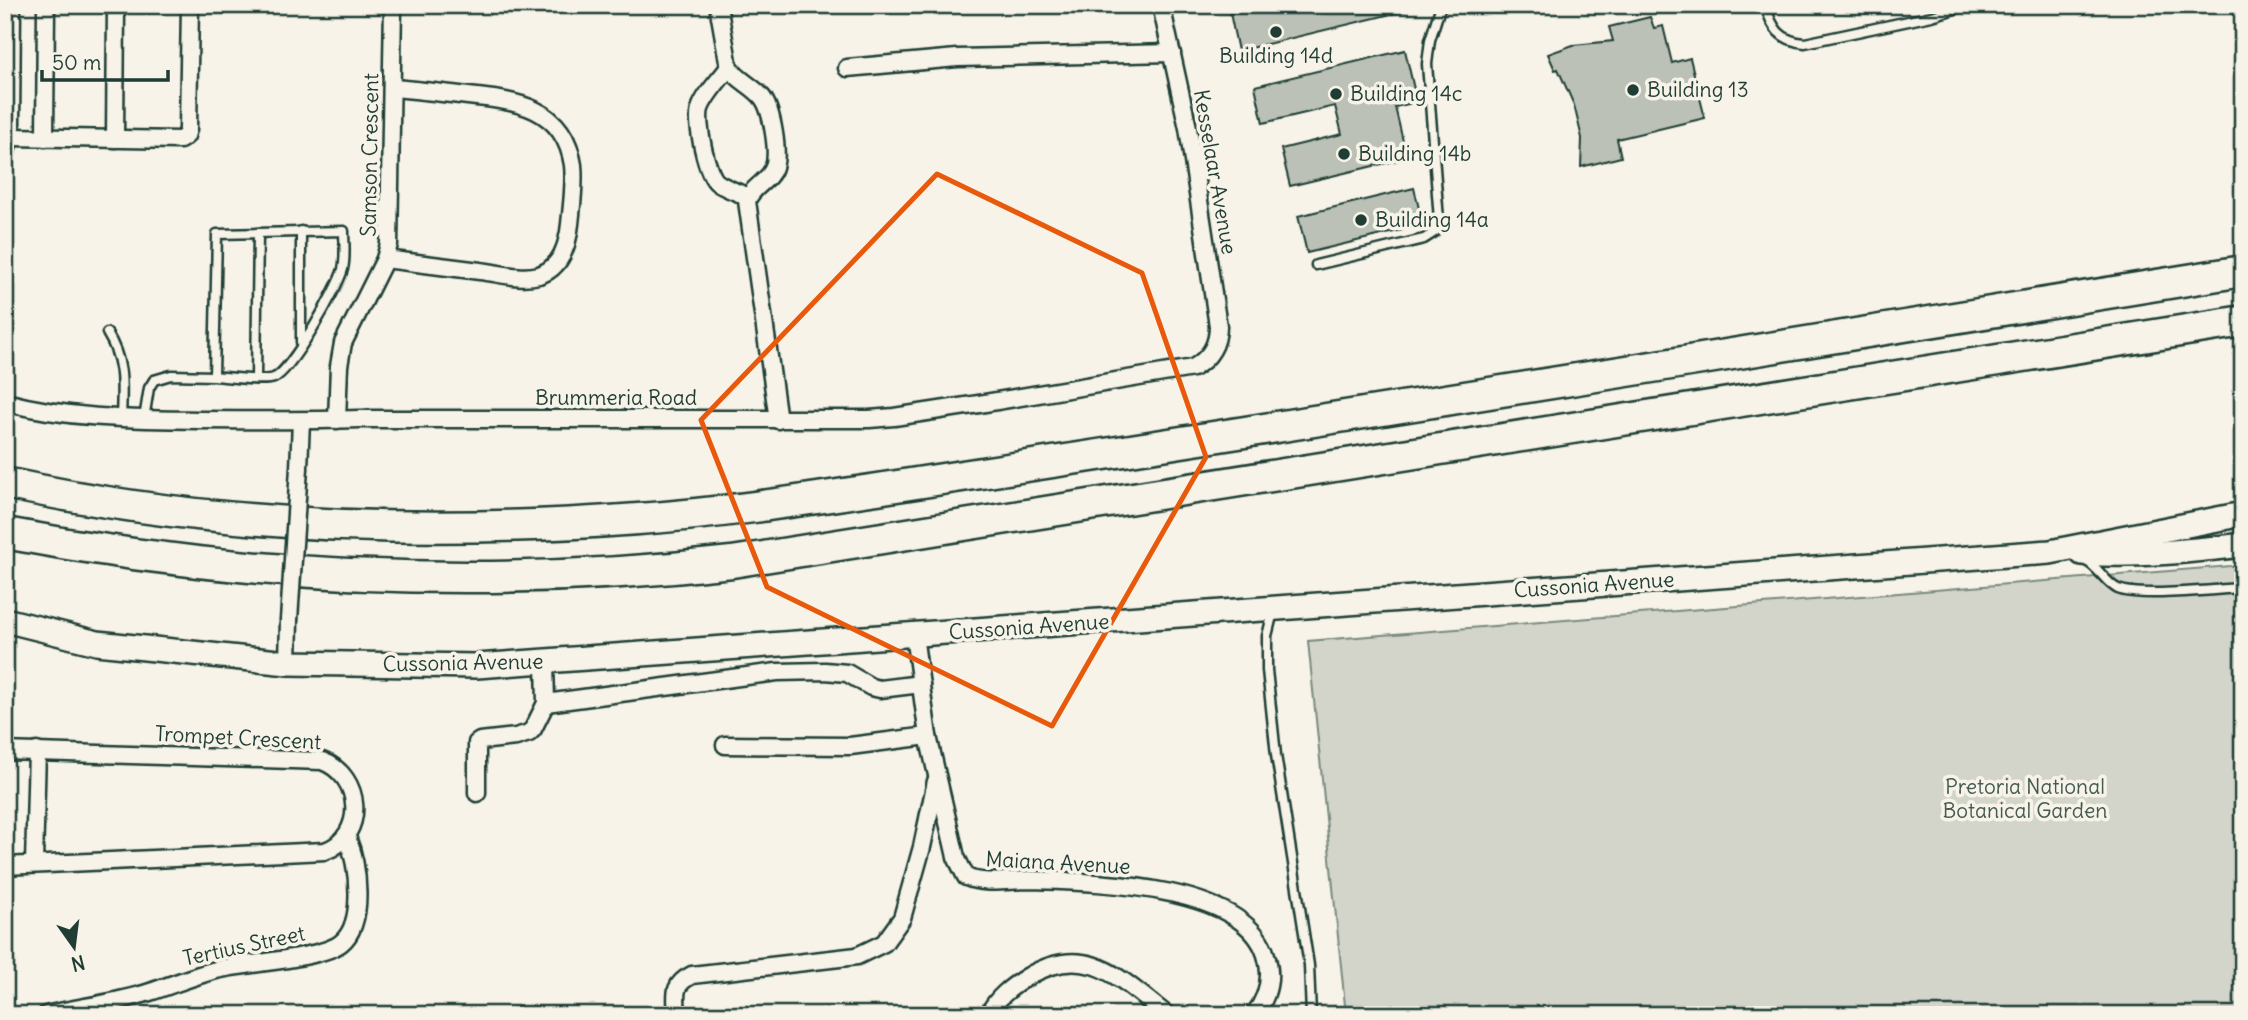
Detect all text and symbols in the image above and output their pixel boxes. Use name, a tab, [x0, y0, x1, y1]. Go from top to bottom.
marker: Building 14d	[1268, 24, 1284, 40]
scale bar	[42, 38, 168, 82]
place label: Building 14d	[1219, 42, 1333, 69]
text: 50 m	[52, 49, 101, 76]
street label: Samson Crescent	[355, 73, 384, 237]
place label: Building 13	[1647, 76, 1749, 103]
place label: Building 14c	[1350, 80, 1463, 107]
marker: Building 13	[1625, 82, 1641, 98]
marker: Building 14c	[1328, 86, 1344, 102]
street label: Kesselaar Avenue	[1188, 87, 1243, 256]
place label: Building 14b	[1358, 140, 1471, 167]
marker: Building 14b	[1336, 146, 1352, 162]
place label: Building 14a	[1375, 206, 1489, 233]
marker: Building 14a	[1353, 212, 1369, 228]
street label: Brummeria Road	[535, 384, 697, 411]
street label: Cussonia Avenue	[1513, 565, 1675, 604]
street label: Cussonia Avenue	[948, 607, 1110, 646]
street label: Cussonia Avenue	[382, 648, 544, 677]
street label: Trompet Crescent	[154, 720, 322, 755]
park label: Pretoria National Botanical Garden	[1943, 773, 2107, 824]
street label: Maiana Avenue	[985, 845, 1131, 880]
north arrow	[38, 912, 108, 982]
street label: Tertius Street	[180, 919, 307, 972]
text: N	[69, 950, 87, 977]

